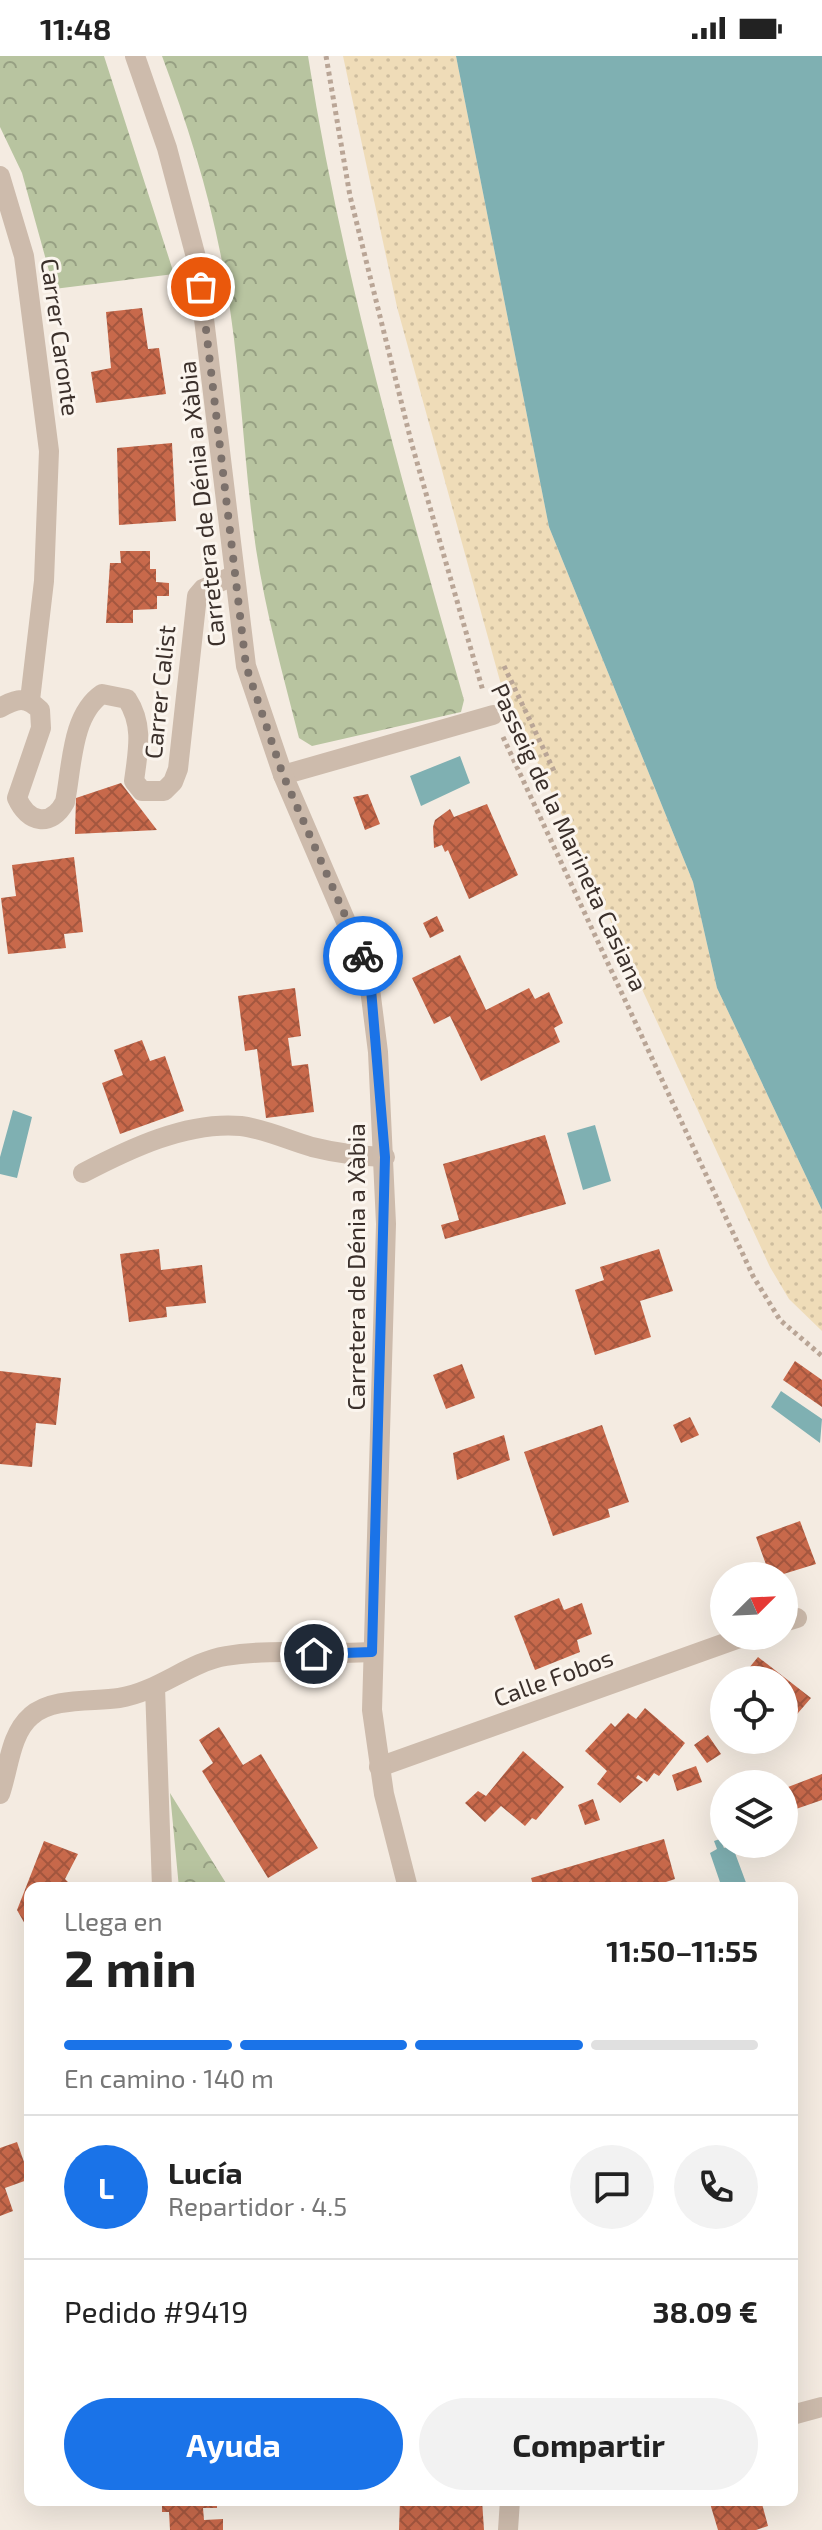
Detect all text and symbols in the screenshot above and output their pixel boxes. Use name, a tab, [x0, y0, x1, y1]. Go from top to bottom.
text: 11:48	[40, 10, 111, 46]
pin	[167, 253, 235, 321]
street label: Carrer Caronte	[36, 256, 86, 418]
icon: bag	[179, 265, 223, 309]
street label: Carretera de Dénia a Xàbia	[172, 360, 230, 648]
street label: Carrer Calist	[138, 624, 180, 760]
street label: Passeig de la Marineta Casiana	[486, 678, 654, 996]
courier	[323, 916, 403, 996]
icon: bike	[341, 934, 385, 978]
street label: Carretera de Dénia a Xàbia	[341, 1123, 370, 1411]
north arrow	[710, 1562, 798, 1650]
map controls	[710, 1562, 798, 1858]
pin	[280, 1620, 348, 1688]
icon: home	[292, 1632, 336, 1676]
street label: Calle Fobos	[489, 1642, 617, 1712]
button: locate	[710, 1666, 798, 1754]
button: layers	[710, 1770, 798, 1858]
text: Llega en	[64, 1905, 163, 1936]
text: 11:50–11:55	[606, 1932, 758, 1968]
text: 2 min	[64, 1935, 197, 1997]
text: En camino · 140 m	[64, 2062, 274, 2093]
button: chat	[570, 2145, 654, 2229]
button: phone	[674, 2145, 758, 2229]
text: Lucía	[168, 2154, 243, 2190]
text: L	[98, 2169, 114, 2205]
text: Repartidor · 4.5	[168, 2190, 347, 2221]
text: Pedido #9419	[64, 2293, 248, 2329]
text: 38.09 €	[653, 2293, 758, 2329]
button: Ayuda	[64, 2398, 403, 2490]
button: Compartir	[419, 2398, 758, 2490]

